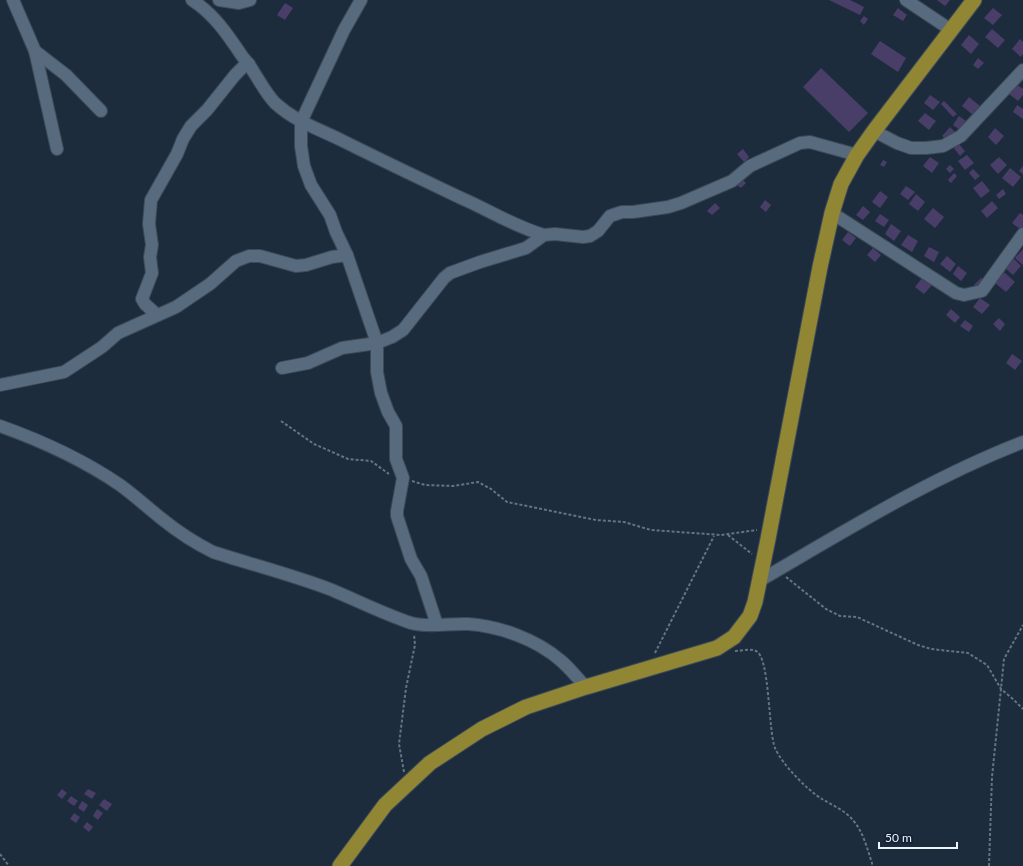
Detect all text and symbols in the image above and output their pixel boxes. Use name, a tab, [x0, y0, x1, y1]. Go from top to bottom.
scale bar	[879, 824, 957, 850]
text: 50 m	[885, 830, 912, 845]

